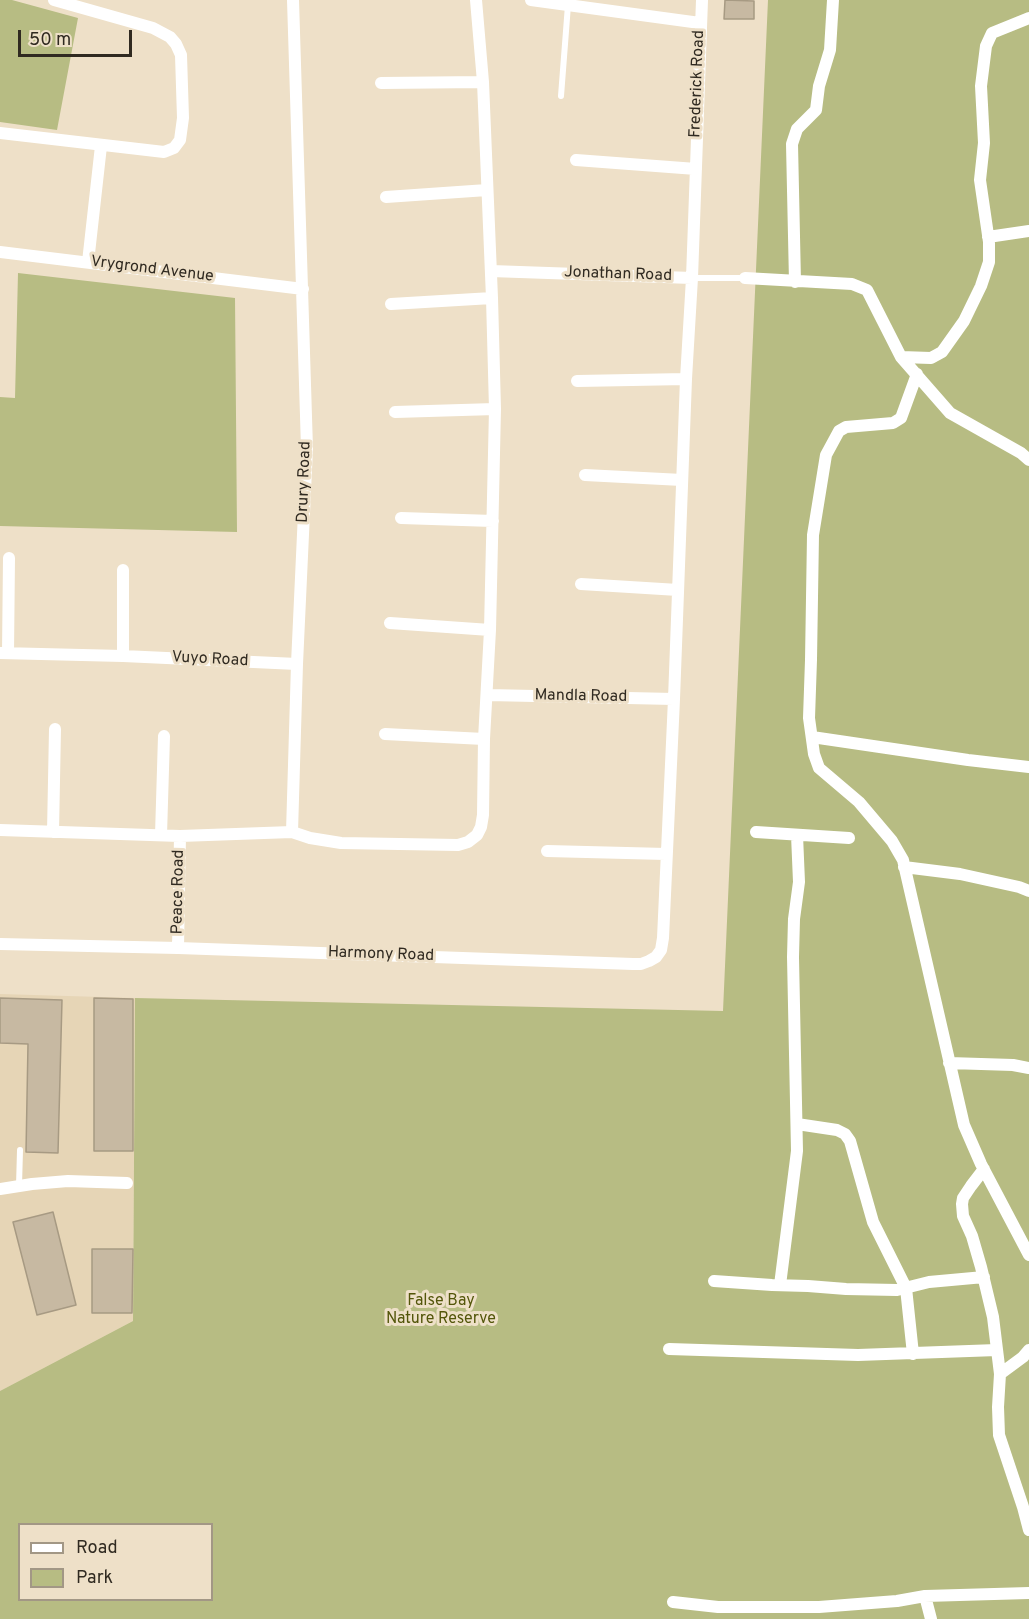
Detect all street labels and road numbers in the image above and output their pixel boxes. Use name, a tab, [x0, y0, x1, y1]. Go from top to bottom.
street label: Frederick Road	[687, 30, 709, 138]
street label: Vrygrond Avenue	[89, 253, 215, 287]
street label: Jonathan Road	[564, 264, 672, 286]
street label: Drury Road	[294, 441, 316, 523]
street label: Vuyo Road	[171, 648, 249, 672]
street label: Mandla Road	[535, 687, 627, 707]
street label: Peace Road	[169, 849, 189, 935]
street label: Harmony Road	[328, 944, 434, 966]

